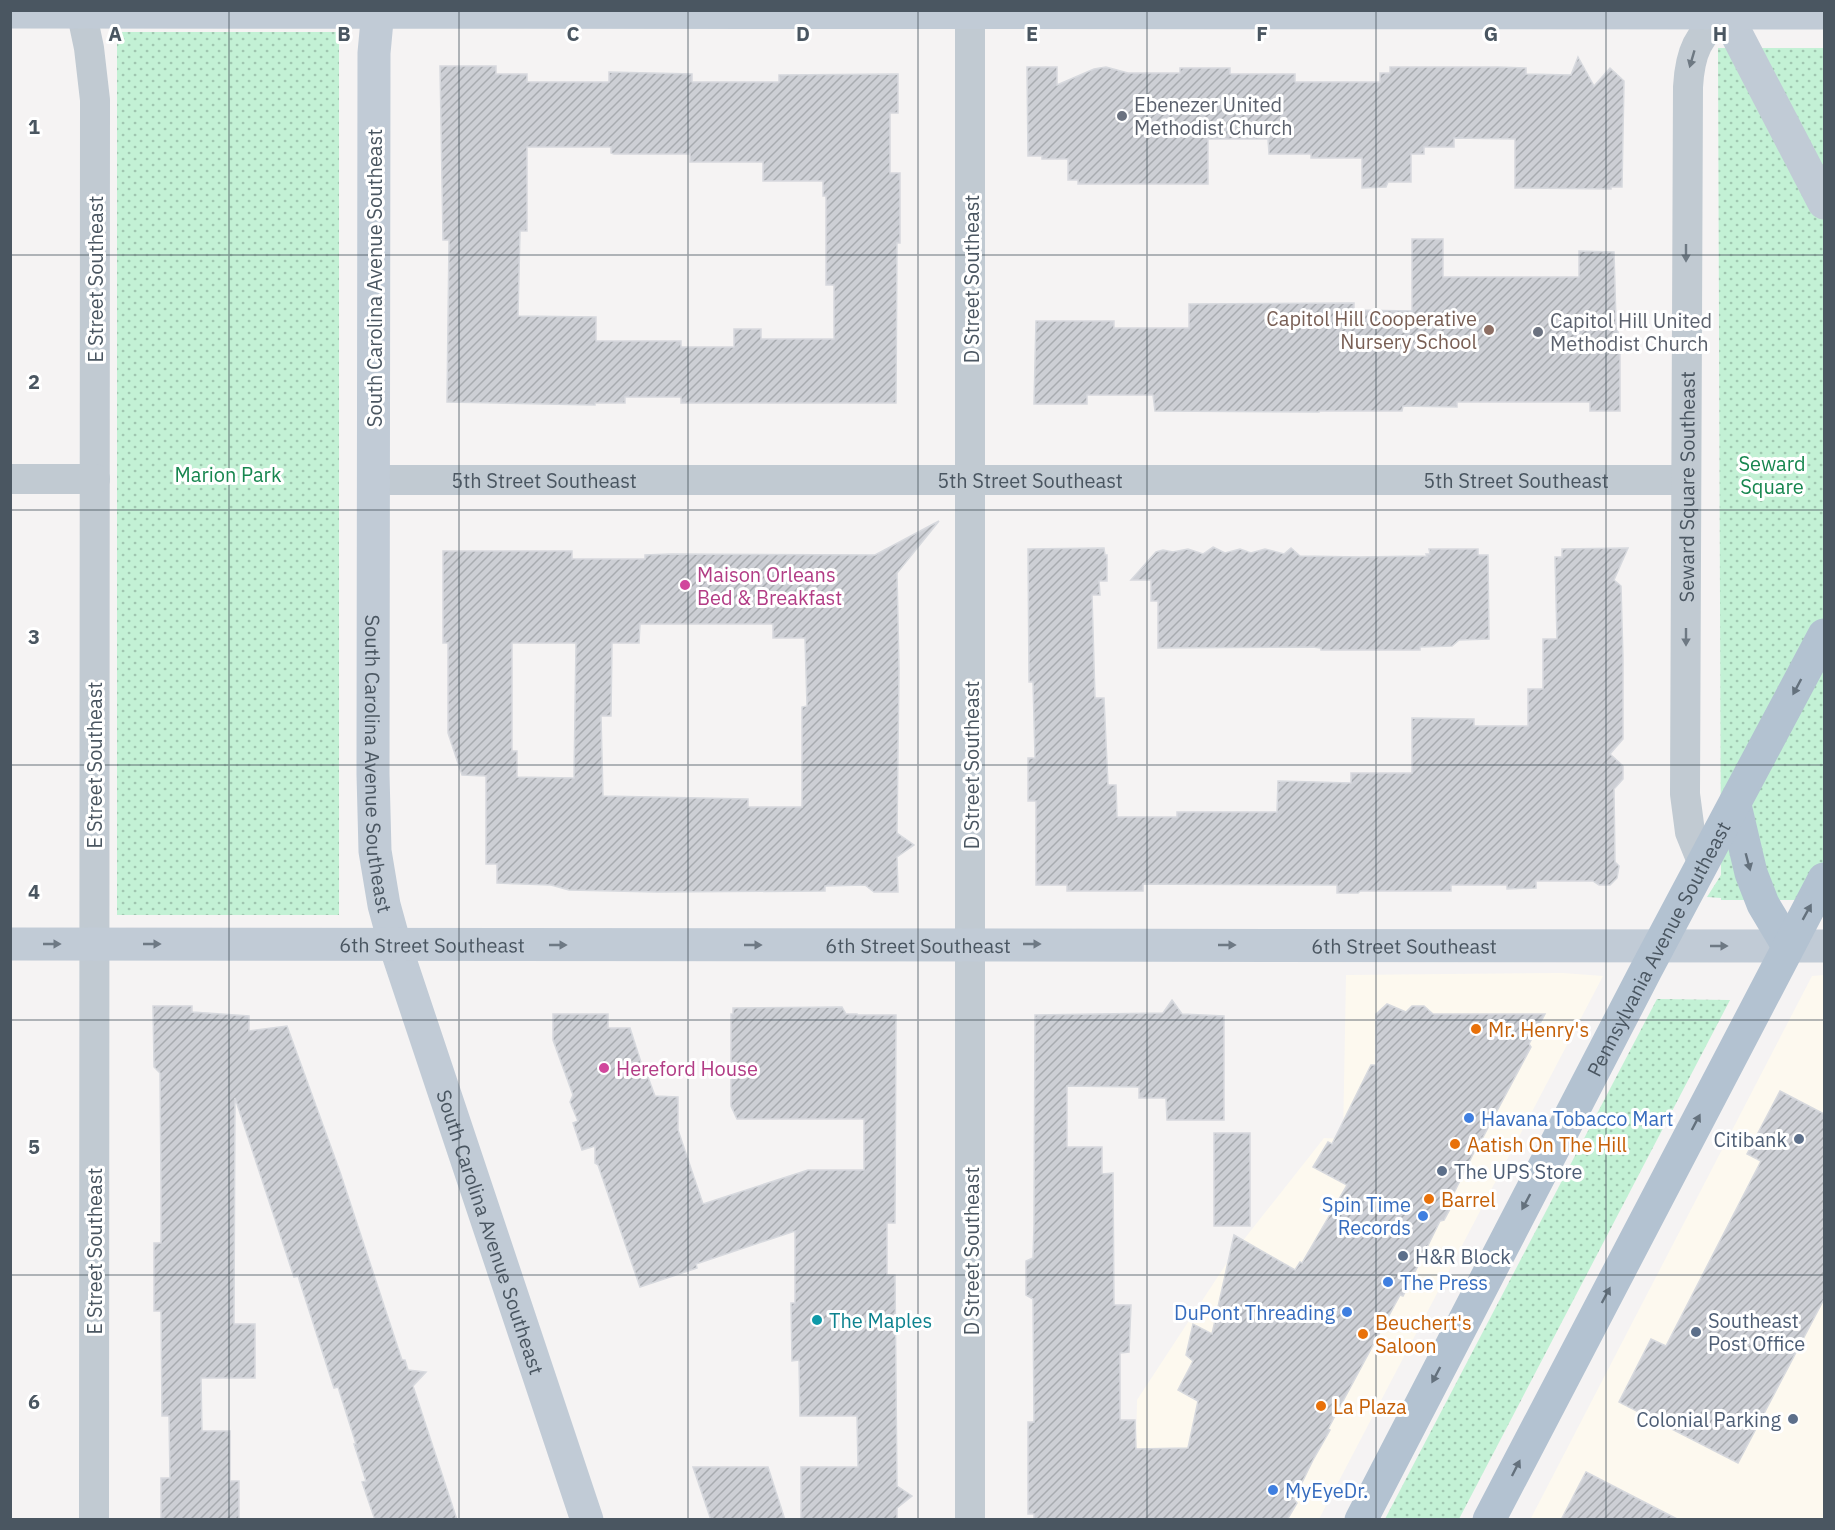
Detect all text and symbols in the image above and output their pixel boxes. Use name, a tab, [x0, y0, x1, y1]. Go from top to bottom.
text: A	[108, 20, 122, 47]
text: B	[337, 20, 351, 47]
text: C	[566, 20, 580, 47]
text: D	[796, 20, 810, 47]
text: E	[1026, 20, 1038, 47]
text: F	[1256, 20, 1268, 47]
text: G	[1484, 20, 1498, 47]
text: H	[1713, 20, 1727, 47]
one-way arrow	[1687, 50, 1696, 68]
place label: Ebenezer United Methodist Church	[1134, 91, 1293, 141]
marker: Ebenezer United Methodist Church	[1115, 109, 1129, 123]
text: 1	[28, 113, 40, 140]
street label: South Carolina Avenue Southeast	[361, 129, 388, 427]
street label: D Street Southeast	[958, 195, 985, 363]
street label: E Street Southeast	[82, 196, 109, 362]
one-way arrow	[1681, 244, 1691, 263]
place label: Capitol Hill Cooperative Nursery School	[1266, 305, 1477, 355]
place label: Capitol Hill United Methodist Church	[1550, 307, 1712, 357]
marker: Capitol Hill Cooperative Nursery School	[1482, 323, 1496, 337]
marker: Capitol Hill United Methodist Church	[1531, 325, 1545, 339]
text: 2	[28, 368, 40, 395]
street label: Seward Square Southeast	[1672, 371, 1700, 603]
park label: Seward Square	[1738, 450, 1806, 500]
park label: Marion Park	[174, 461, 282, 488]
street label: 5th Street Southeast	[451, 467, 637, 494]
street label: 5th Street Southeast	[937, 467, 1123, 494]
street label: 5th Street Southeast	[1423, 467, 1609, 494]
place label: Maison Orleans Bed & Breakfast	[697, 561, 842, 611]
marker: Maison Orleans Bed & Breakfast	[678, 578, 692, 592]
street label: South Carolina Avenue Southeast	[359, 614, 399, 916]
text: 3	[28, 623, 40, 650]
one-way arrow	[1681, 628, 1691, 647]
one-way arrow	[1792, 678, 1802, 695]
street label: D Street Southeast	[958, 681, 985, 849]
street label: E Street Southeast	[81, 682, 108, 848]
street label: Pennsylvania Avenue Southeast	[1580, 816, 1736, 1081]
one-way arrow	[1744, 853, 1754, 871]
text: 4	[28, 878, 40, 905]
one-way arrow	[1802, 904, 1812, 921]
street label: 6th Street Southeast	[339, 931, 525, 958]
street label: 6th Street Southeast	[825, 931, 1011, 959]
street label: 6th Street Southeast	[1311, 932, 1497, 959]
one-way arrow	[42, 939, 61, 949]
one-way arrow	[142, 939, 161, 949]
one-way arrow	[1023, 939, 1042, 949]
one-way arrow	[549, 940, 568, 950]
one-way arrow	[744, 940, 763, 950]
one-way arrow	[1218, 940, 1237, 950]
one-way arrow	[1709, 941, 1728, 951]
place label: Mr. Henry's	[1488, 1016, 1589, 1043]
marker: Mr. Henry's	[1469, 1022, 1483, 1036]
place label: Hereford House	[616, 1055, 758, 1082]
marker: Hereford House	[597, 1061, 611, 1075]
street label: South Carolina Avenue Southeast	[431, 1086, 551, 1378]
place label: Havana Tobacco Mart	[1481, 1105, 1674, 1132]
marker: Havana Tobacco Mart	[1462, 1111, 1476, 1125]
one-way arrow	[1691, 1113, 1701, 1130]
place label: Citibank	[1713, 1126, 1787, 1153]
place label: Aatish On The Hill	[1467, 1131, 1627, 1158]
marker: Citibank	[1792, 1132, 1806, 1146]
text: 5	[28, 1133, 40, 1160]
marker: Aatish On The Hill	[1448, 1137, 1462, 1151]
place label: The UPS Store	[1454, 1158, 1583, 1185]
marker: The UPS Store	[1435, 1164, 1449, 1178]
street label: D Street Southeast	[958, 1167, 985, 1335]
street label: E Street Southeast	[81, 1168, 108, 1334]
place label: Barrel	[1441, 1186, 1496, 1213]
place label: Spin Time Records	[1322, 1191, 1411, 1241]
marker: Barrel	[1422, 1192, 1436, 1206]
one-way arrow	[1522, 1193, 1532, 1211]
marker: Spin Time Records	[1416, 1209, 1430, 1223]
place label: H&R Block	[1415, 1243, 1511, 1270]
marker: H&R Block	[1396, 1249, 1410, 1263]
place label: The Press	[1400, 1269, 1488, 1296]
marker: The Press	[1381, 1275, 1395, 1289]
one-way arrow	[1601, 1286, 1611, 1303]
place label: DuPont Threading	[1174, 1299, 1335, 1326]
marker: DuPont Threading	[1340, 1305, 1354, 1319]
place label: The Maples	[829, 1307, 932, 1334]
place label: Southeast Post Office	[1708, 1307, 1805, 1357]
place label: Beuchert's Saloon	[1375, 1309, 1472, 1359]
marker: The Maples	[810, 1313, 824, 1327]
marker: Southeast Post Office	[1689, 1325, 1703, 1339]
marker: Beuchert's Saloon	[1356, 1327, 1370, 1341]
one-way arrow	[1431, 1367, 1441, 1384]
text: 6	[28, 1388, 40, 1415]
place label: La Plaza	[1333, 1393, 1407, 1420]
marker: La Plaza	[1314, 1399, 1328, 1413]
place label: Colonial Parking	[1636, 1406, 1781, 1433]
marker: Colonial Parking	[1786, 1412, 1800, 1426]
one-way arrow	[1511, 1459, 1520, 1476]
place label: MyEyeDr.	[1285, 1477, 1368, 1504]
marker: MyEyeDr.	[1266, 1483, 1280, 1497]

